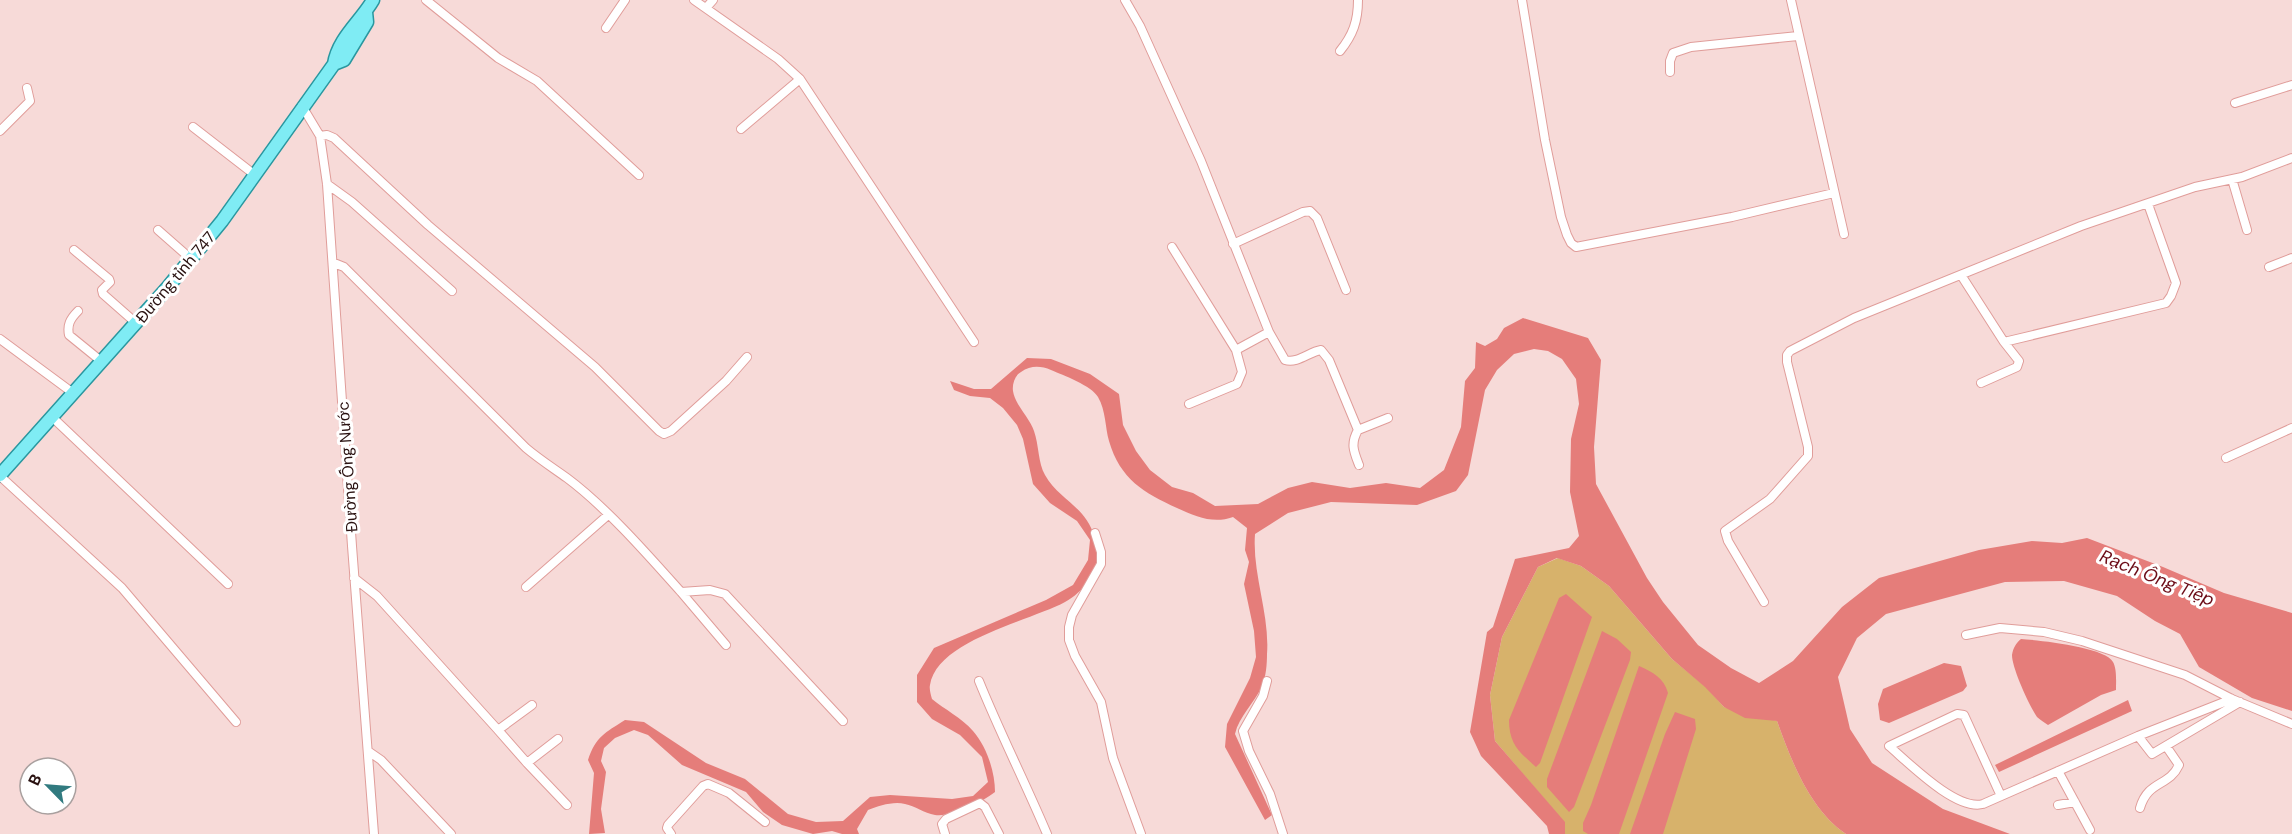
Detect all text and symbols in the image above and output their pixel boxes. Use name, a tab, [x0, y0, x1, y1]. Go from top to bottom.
street label: Đường tỉnh 747	[131, 227, 220, 327]
street label: Đường Ống Nước	[332, 401, 363, 533]
water label: Rạch Ông Tiệp	[2096, 544, 2218, 612]
north arrow	[18, 756, 78, 816]
text: B	[23, 771, 47, 789]

